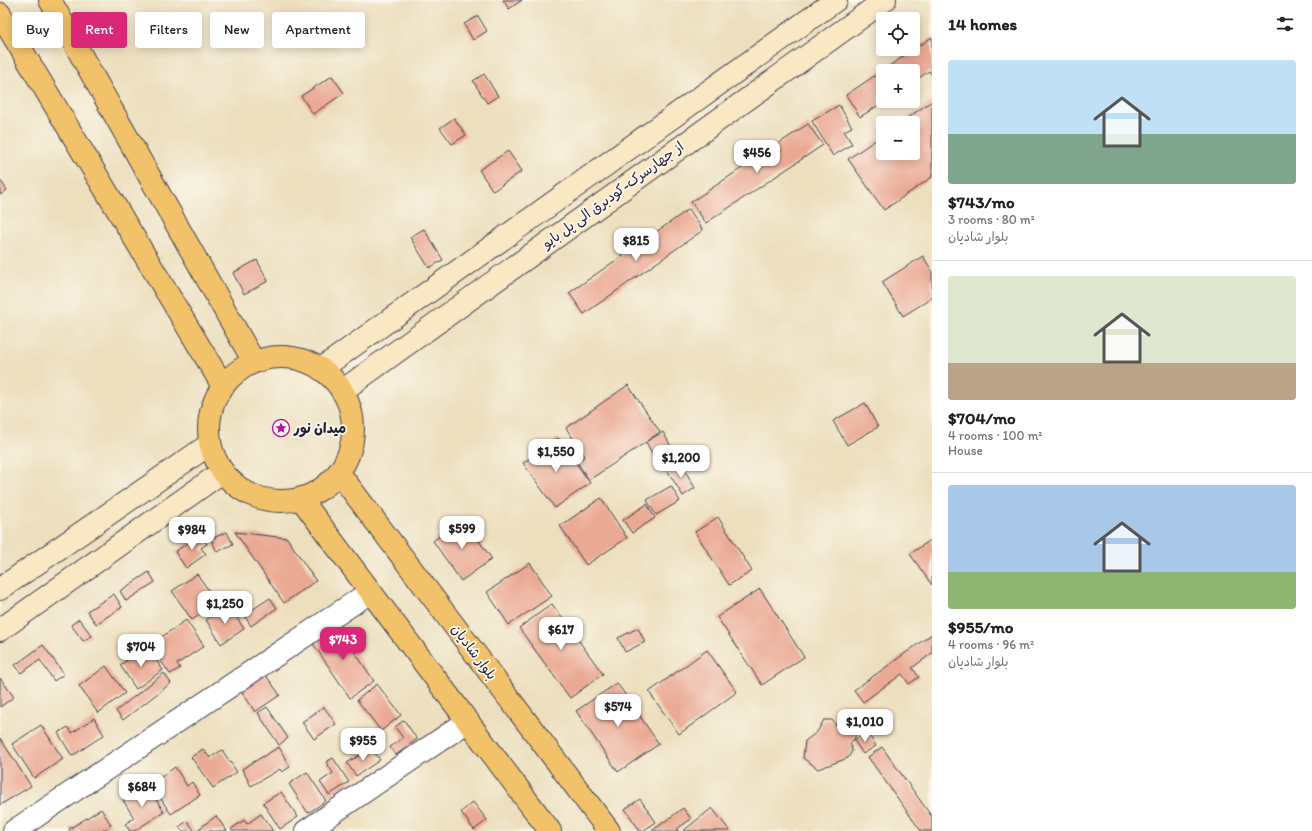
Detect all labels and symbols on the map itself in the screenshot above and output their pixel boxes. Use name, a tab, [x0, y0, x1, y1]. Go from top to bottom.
street label: از جهارسرک-کودبرق الی پل بایو	[538, 138, 688, 254]
pin: $456	[733, 140, 781, 174]
pin: $815	[612, 228, 660, 262]
place icon: میدان نور	[271, 418, 291, 438]
place label: میدان نور	[293, 420, 346, 438]
pin: $1,550	[523, 439, 589, 473]
pin: $1,200	[648, 445, 714, 479]
pin: $599	[438, 516, 486, 550]
pin: $984	[168, 517, 216, 551]
pin: $1,250	[192, 591, 258, 625]
pin: $617	[537, 617, 585, 651]
street label: بلوار شادیان	[448, 621, 500, 683]
pin: $743	[319, 627, 367, 661]
pin: $704	[117, 634, 165, 668]
pin: $574	[594, 694, 642, 728]
pin: $1,010	[832, 709, 898, 743]
pin: $955	[339, 728, 387, 762]
pin: $684	[118, 774, 166, 808]

